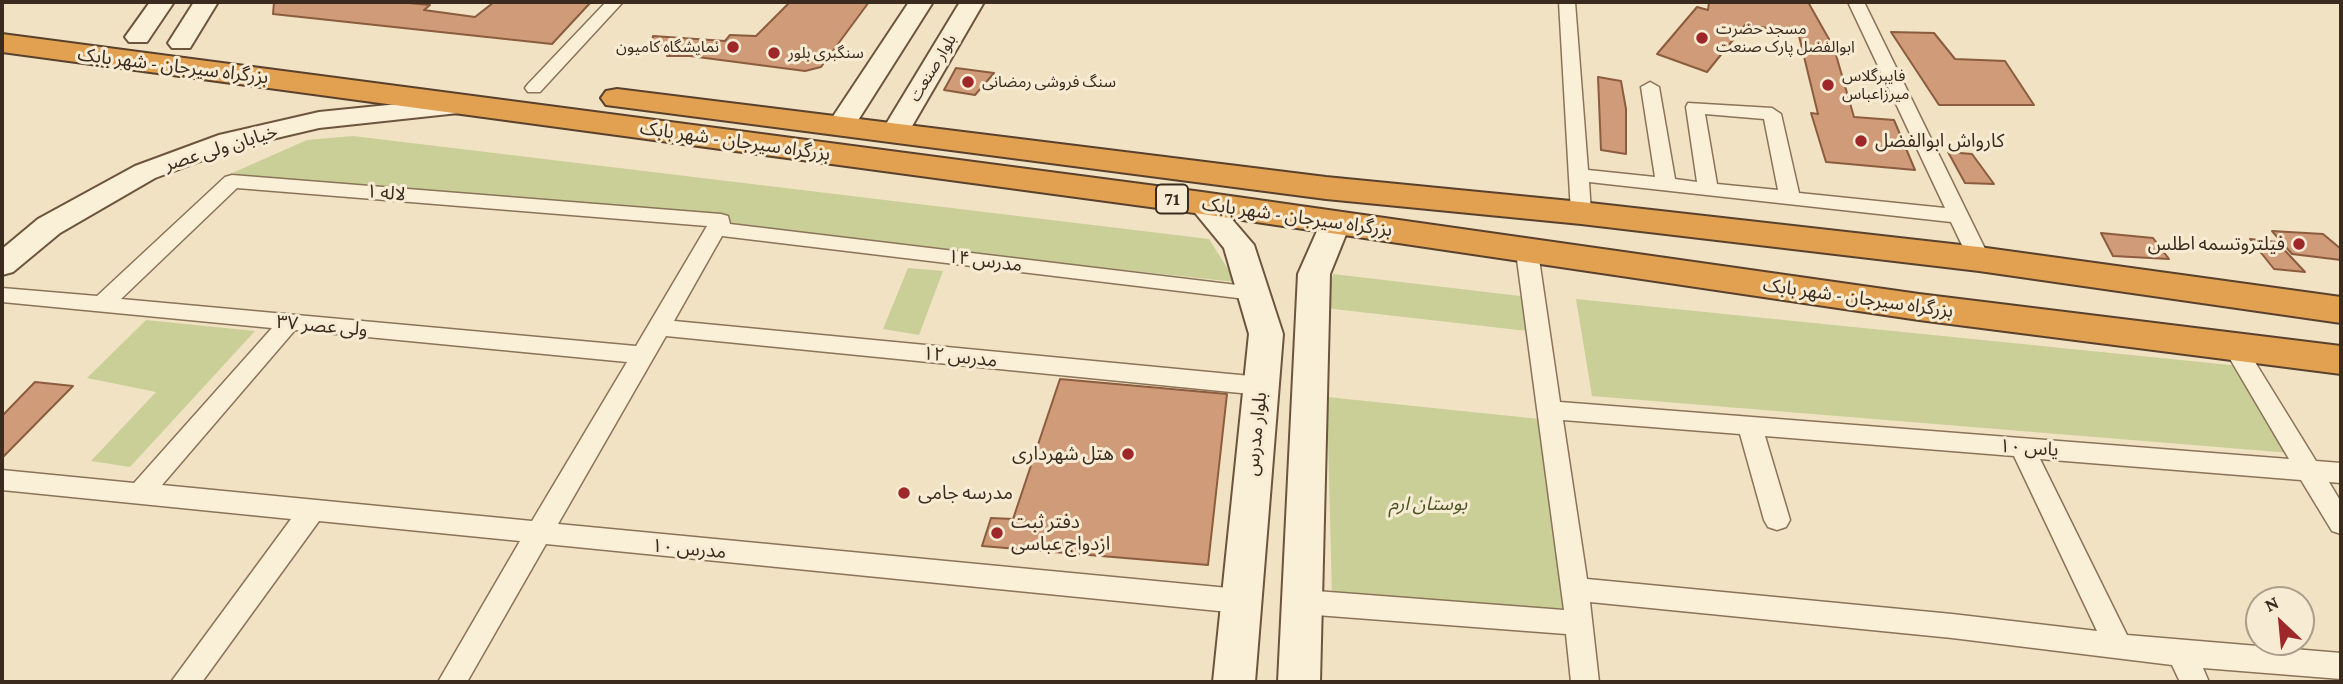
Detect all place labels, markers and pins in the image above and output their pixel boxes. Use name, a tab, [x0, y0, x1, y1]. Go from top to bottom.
place label: مسجد حضرت ابوالفضل پارک صنعت	[1716, 19, 1855, 57]
marker: مسجد حضرت ابوالفضل پارک صنعت	[1694, 30, 1710, 46]
place label: نمایشگاه کامیون	[616, 37, 719, 57]
marker: نمایشگاه کامیون	[725, 39, 741, 55]
place label: سنگبری بلور	[788, 43, 864, 63]
marker: سنگبری بلور	[766, 45, 782, 61]
place label: فایبرگلاس میرزاعباس	[1842, 66, 1910, 104]
place label: سنگ فروشی رمضانی	[982, 72, 1116, 92]
marker: سنگ فروشی رمضانی	[960, 74, 976, 90]
marker: فایبرگلاس میرزاعباس	[1820, 77, 1836, 93]
place label: کارواش ابوالفضل	[1875, 130, 2004, 152]
marker: کارواش ابوالفضل	[1853, 133, 1869, 149]
place label: فیلتروتسمه اطلس	[2148, 233, 2285, 255]
marker: فیلتروتسمه اطلس	[2291, 236, 2307, 252]
place label: هتل شهرداری	[1012, 443, 1114, 465]
marker: هتل شهرداری	[1120, 446, 1136, 462]
place label: مدرسه جامی	[918, 482, 1013, 504]
marker: مدرسه جامی	[896, 485, 912, 501]
place label: دفتر ثبت ازدواج عباسی	[1011, 511, 1110, 555]
marker: دفتر ثبت ازدواج عباسی	[989, 525, 1005, 541]

